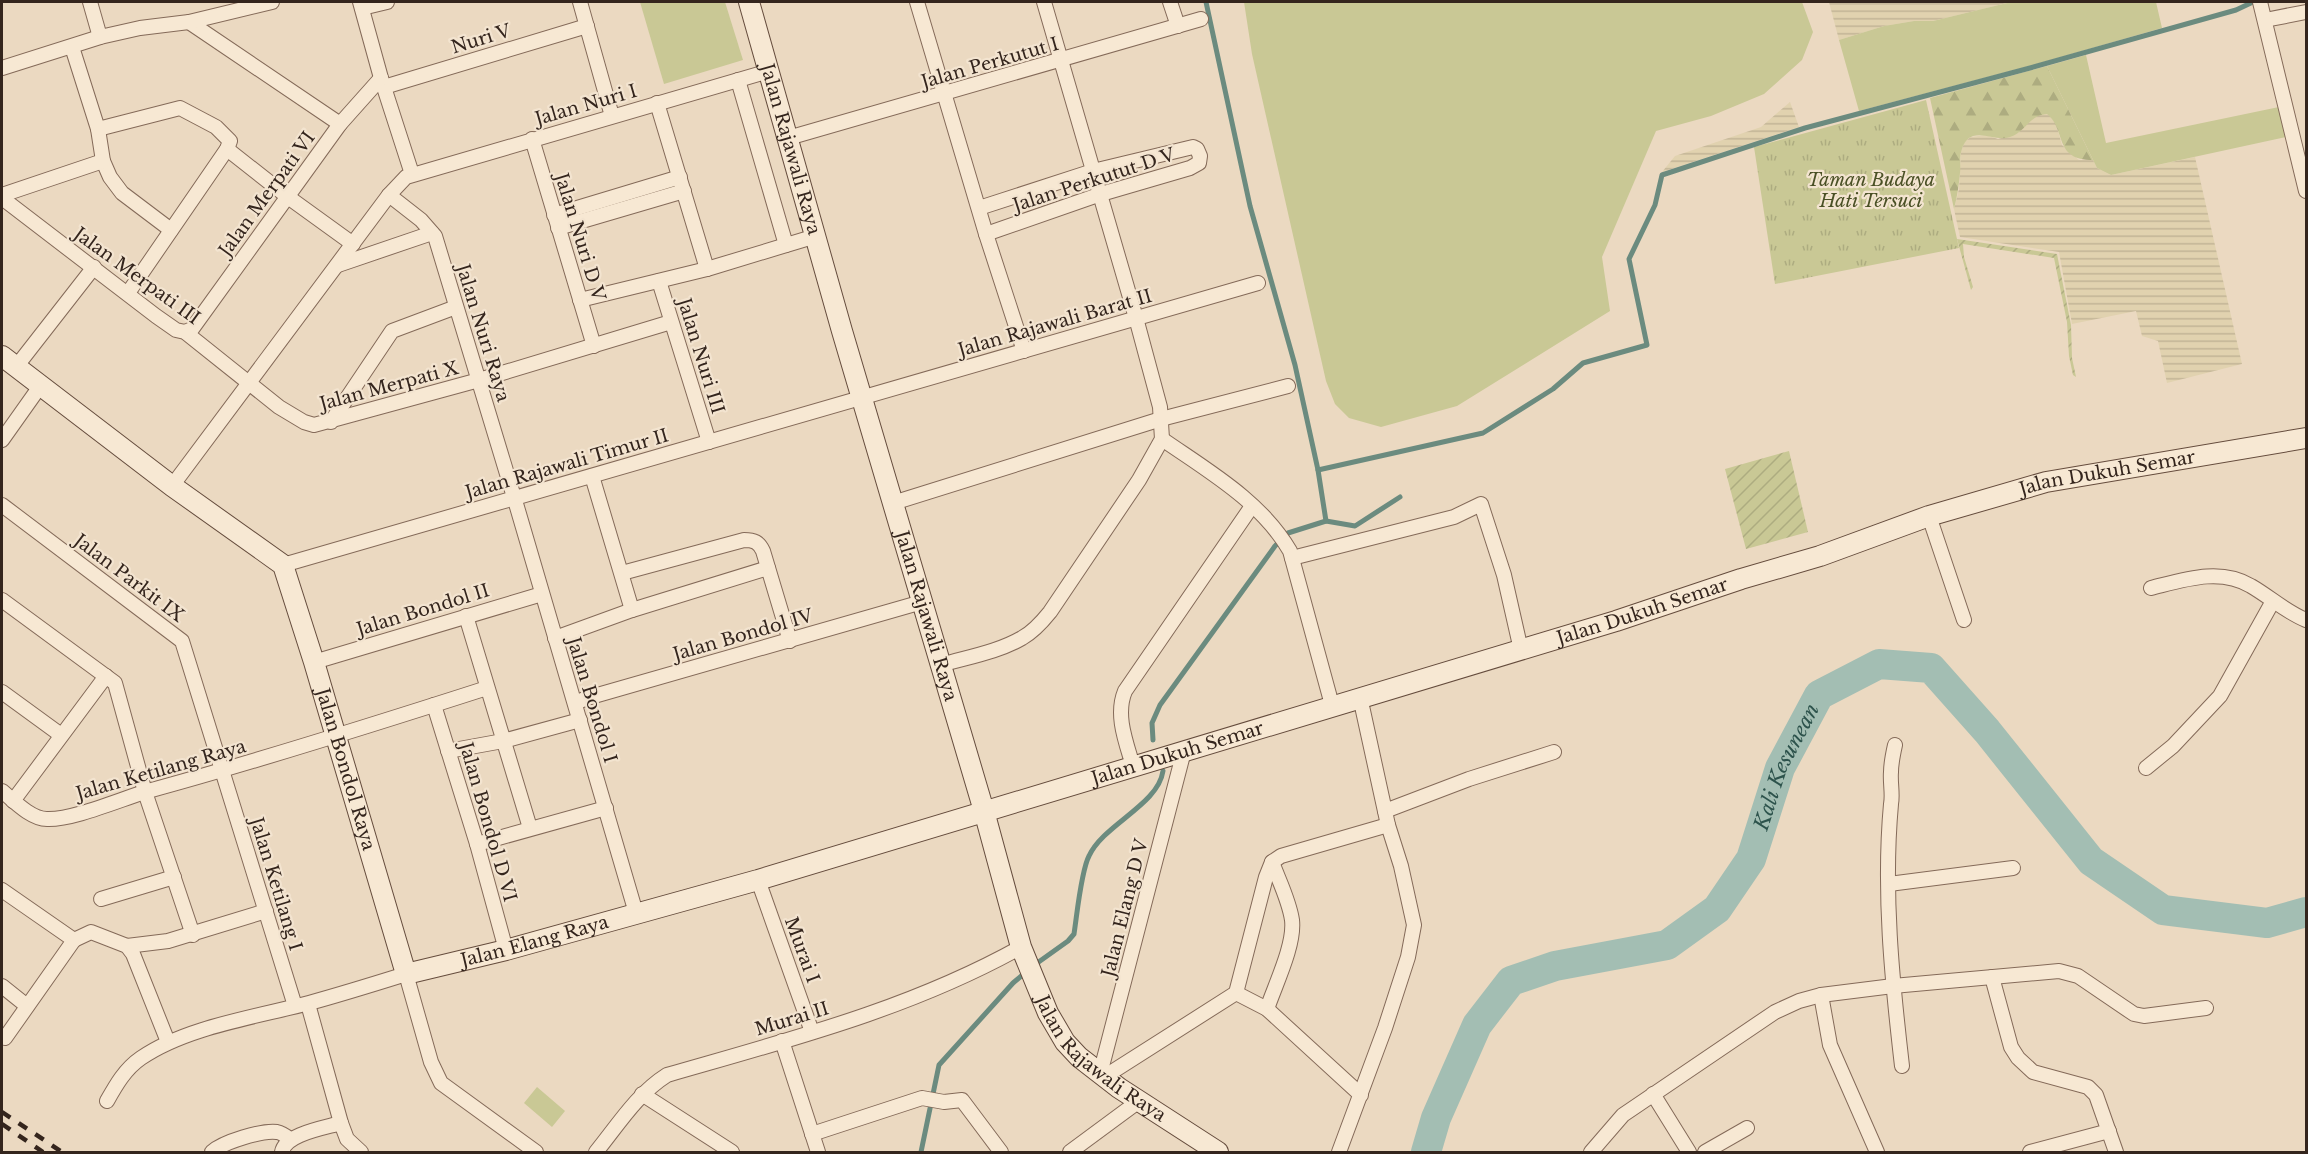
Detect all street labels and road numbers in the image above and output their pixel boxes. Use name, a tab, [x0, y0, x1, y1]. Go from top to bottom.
street label: Nuri V	[449, 19, 514, 58]
street label: Jalan Perkutut I	[917, 33, 1061, 94]
street label: Jalan Rajawali Raya	[755, 59, 825, 237]
street label: Jalan Nuri I	[531, 80, 640, 131]
street label: Jalan Merpati VI	[213, 127, 320, 262]
street label: Jalan Perkutut D V	[1008, 143, 1179, 217]
street label: Jalan Nuri D V	[550, 169, 610, 304]
street label: Jalan Merpati III	[68, 222, 204, 329]
street label: Jalan Nuri Raya	[451, 260, 514, 404]
street label: Jalan Rajawali Barat II	[954, 285, 1154, 362]
street label: Jalan Nuri III	[672, 293, 729, 417]
street label: Jalan Merpati X	[315, 357, 461, 416]
street label: Jalan Rajawali Timur II	[461, 424, 671, 504]
street label: Jalan Dukuh Semar	[2015, 446, 2197, 501]
street label: Jalan Rajawali Raya	[890, 526, 962, 704]
street label: Jalan Parkit IX	[68, 528, 189, 627]
street label: Jalan Dukuh Semar	[1552, 573, 1731, 650]
street label: Jalan Bondol II	[352, 579, 492, 641]
street label: Jalan Bondol IV	[669, 604, 816, 666]
street label: Jalan Bondol I	[562, 633, 622, 765]
street label: Jalan Bondol Raya	[311, 684, 380, 853]
street label: Jalan Dukuh Semar	[1087, 717, 1267, 790]
street label: Jalan Ketilang Raya	[72, 735, 249, 805]
street label: Jalan Bondol D VI	[454, 738, 521, 904]
street label: Jalan Ketilang I	[245, 813, 307, 953]
street label: Jalan Elang D V	[1097, 836, 1153, 981]
street label: Jalan Elang Raya	[457, 911, 611, 972]
street label: Murai I	[780, 914, 824, 986]
street label: Jalan Rajawali Raya	[1030, 990, 1170, 1126]
street label: Murai II	[752, 997, 832, 1041]

